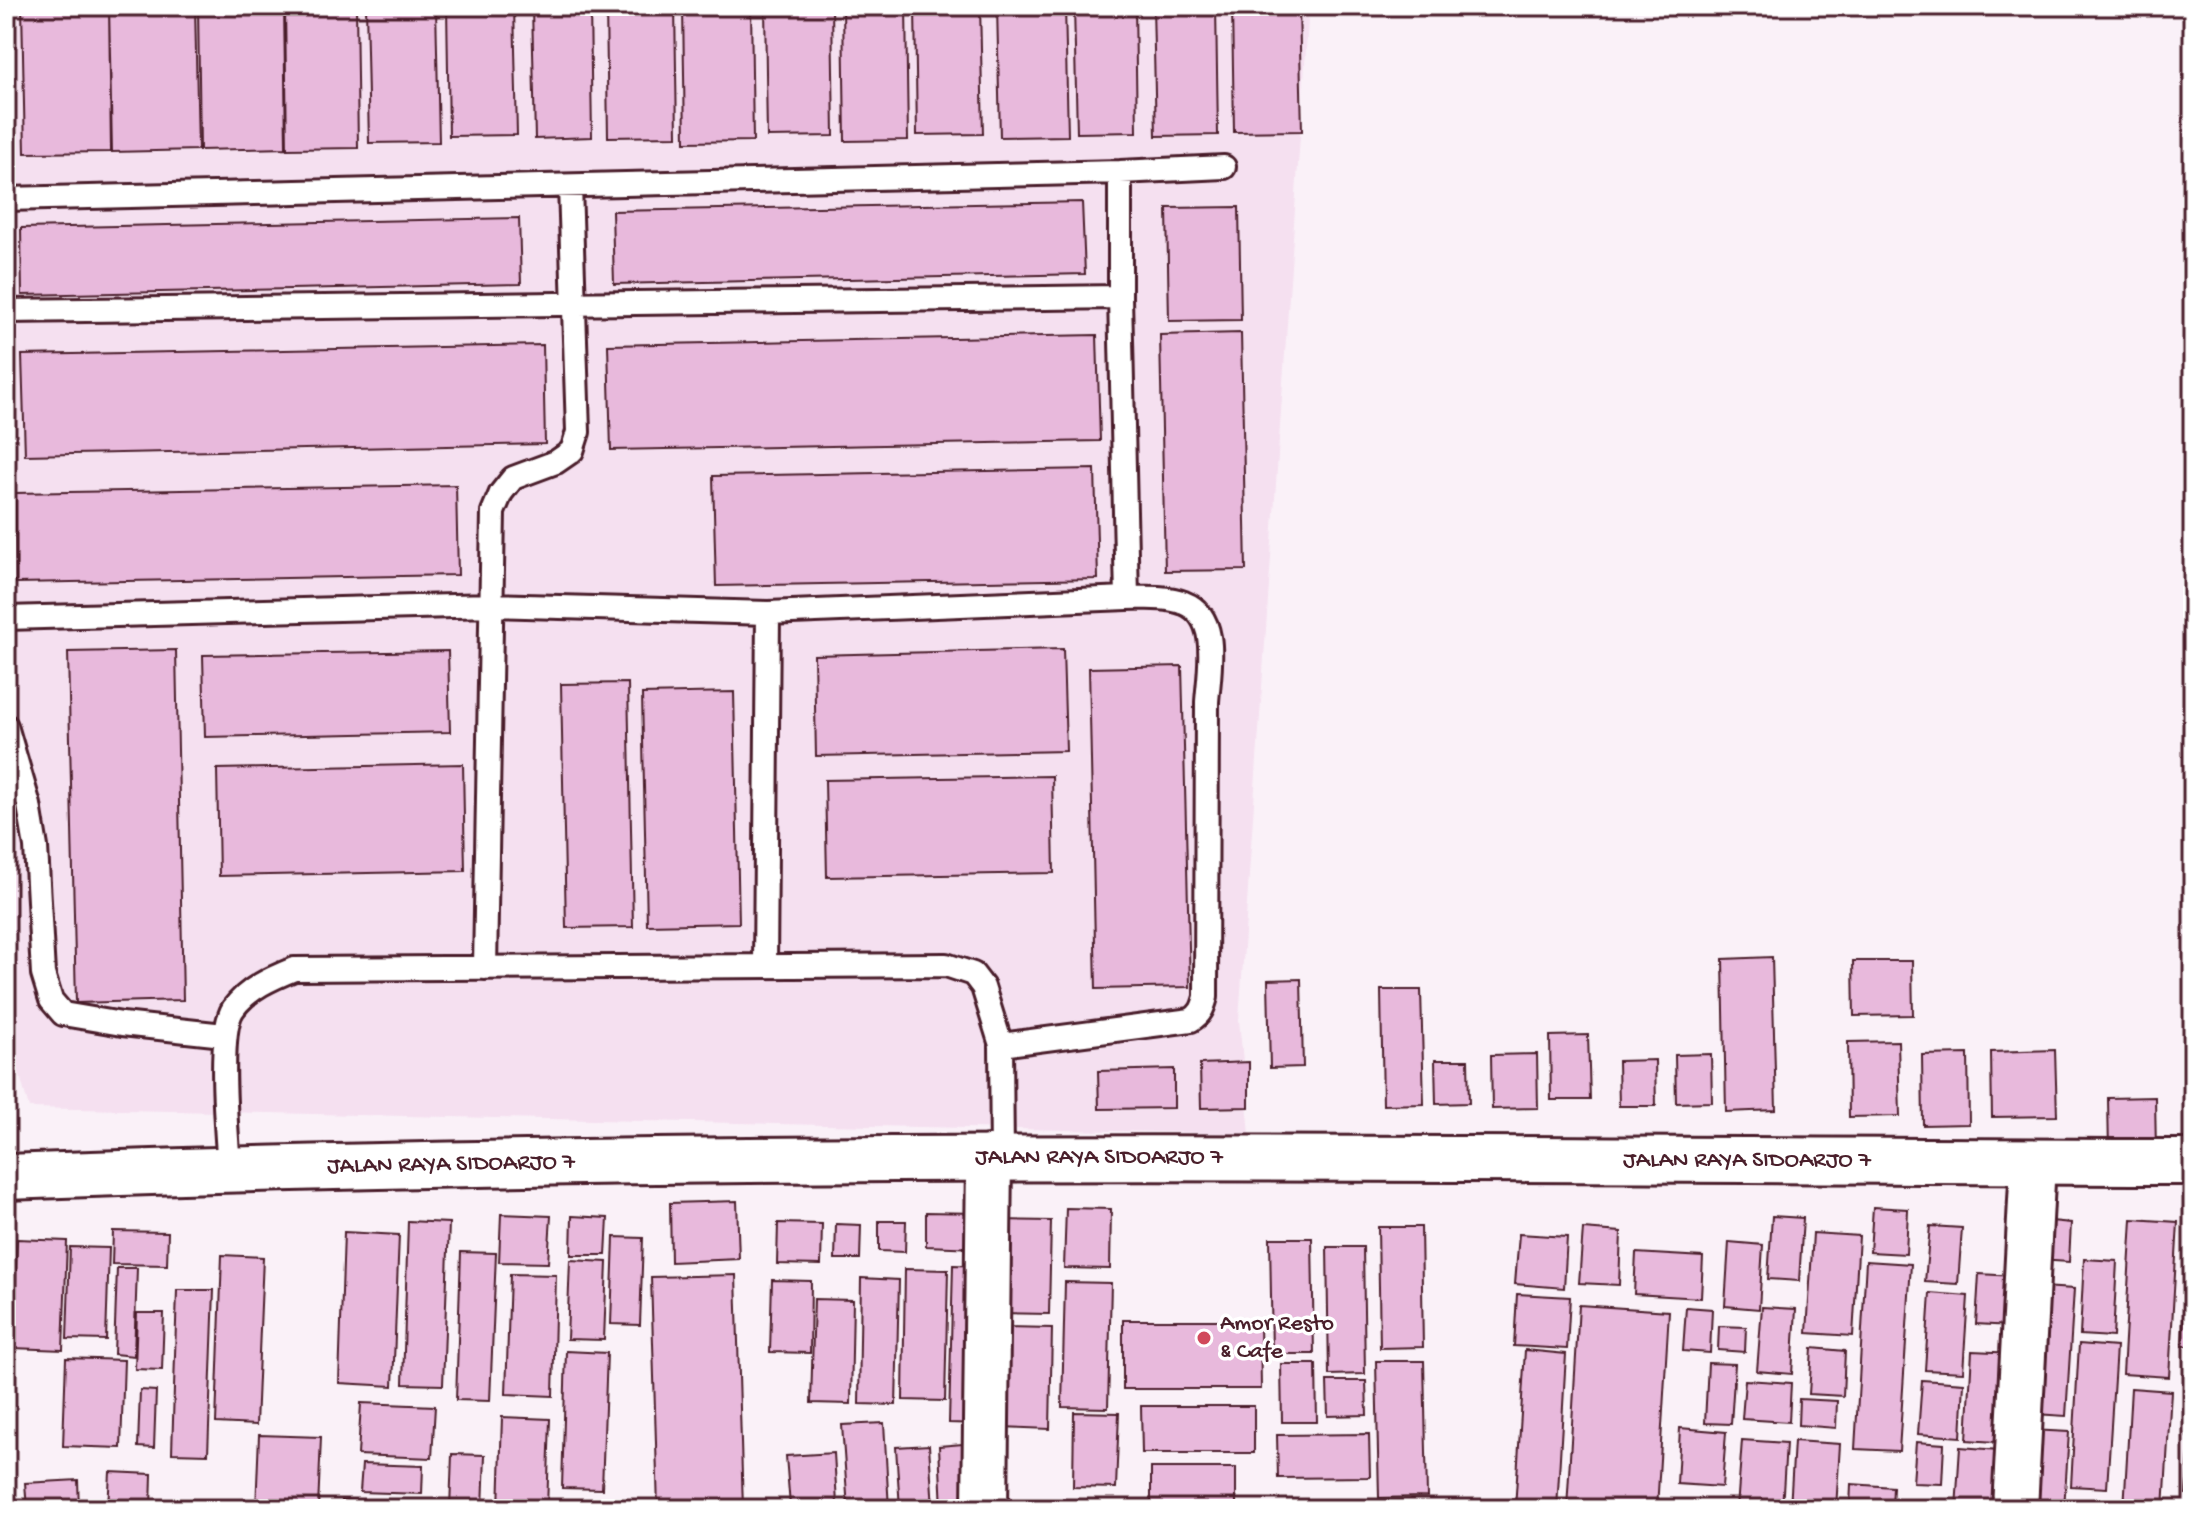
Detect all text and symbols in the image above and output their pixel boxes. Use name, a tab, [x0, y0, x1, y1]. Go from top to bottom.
street label: JALAN RAYA SIDOARJO 7	[975, 1144, 1223, 1173]
street label: JALAN RAYA SIDOARJO 7	[1623, 1147, 1871, 1176]
street label: JALAN RAYA SIDOARJO 7	[327, 1148, 576, 1182]
place label: Amor Resto & Cafe	[1220, 1310, 1334, 1367]
marker: Amor Resto & Cafe	[1195, 1329, 1213, 1347]

